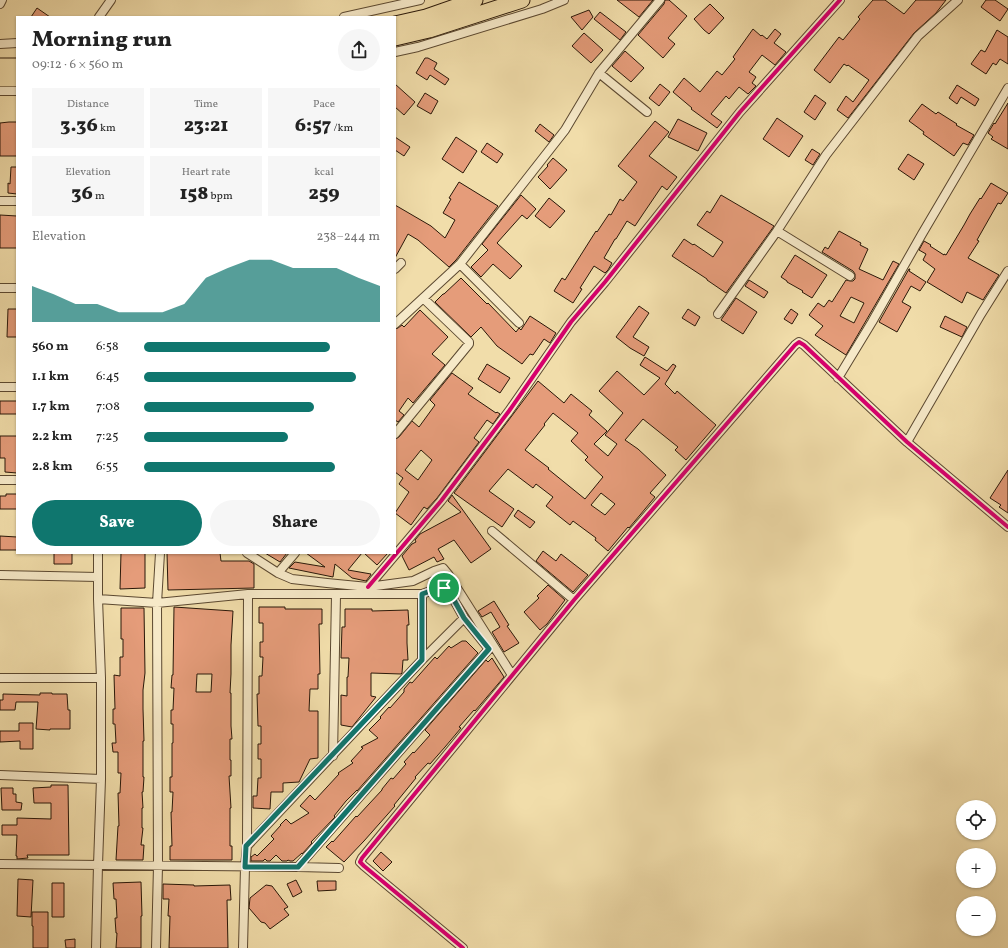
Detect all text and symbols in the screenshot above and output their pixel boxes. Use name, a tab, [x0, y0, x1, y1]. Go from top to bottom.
text: Morning run	[32, 25, 172, 56]
button: share	[338, 29, 380, 71]
text: 09:12 · 6 × 560 m	[32, 56, 123, 74]
text: Distance	[67, 97, 109, 112]
text: Time	[194, 97, 218, 112]
text: Pace	[313, 97, 335, 112]
text: 3.36	[60, 112, 98, 140]
text: 23:21	[184, 112, 228, 140]
text: 6:57	[295, 112, 331, 140]
text: km	[98, 121, 116, 136]
text: /km	[331, 121, 353, 136]
text: Elevation	[65, 165, 111, 180]
text: Heart rate	[182, 165, 230, 180]
text: kcal	[314, 165, 334, 180]
text: 36	[71, 180, 93, 208]
text: 158	[179, 180, 208, 208]
text: 259	[308, 180, 340, 208]
text: m	[93, 189, 105, 204]
text: bpm	[208, 189, 233, 204]
text: Elevation	[32, 228, 86, 246]
text: 238–244 m	[317, 228, 380, 246]
text: 560 m	[32, 338, 69, 356]
text: 6:58	[96, 338, 119, 356]
text: 1.1 km	[32, 368, 69, 386]
text: 6:45	[96, 368, 119, 386]
text: 1.7 km	[32, 398, 70, 416]
text: 7:08	[96, 398, 120, 416]
text: 2.2 km	[32, 428, 72, 446]
text: 7:25	[96, 428, 119, 446]
text: 2.8 km	[32, 458, 73, 476]
text: 6:55	[96, 458, 118, 476]
button: Save	[32, 500, 202, 546]
button: Share	[210, 500, 380, 546]
pin	[427, 571, 461, 605]
icon: arrive	[433, 577, 455, 599]
map controls	[956, 800, 996, 936]
button: locate	[956, 800, 996, 840]
button: +	[956, 848, 996, 888]
button: −	[956, 896, 996, 936]

